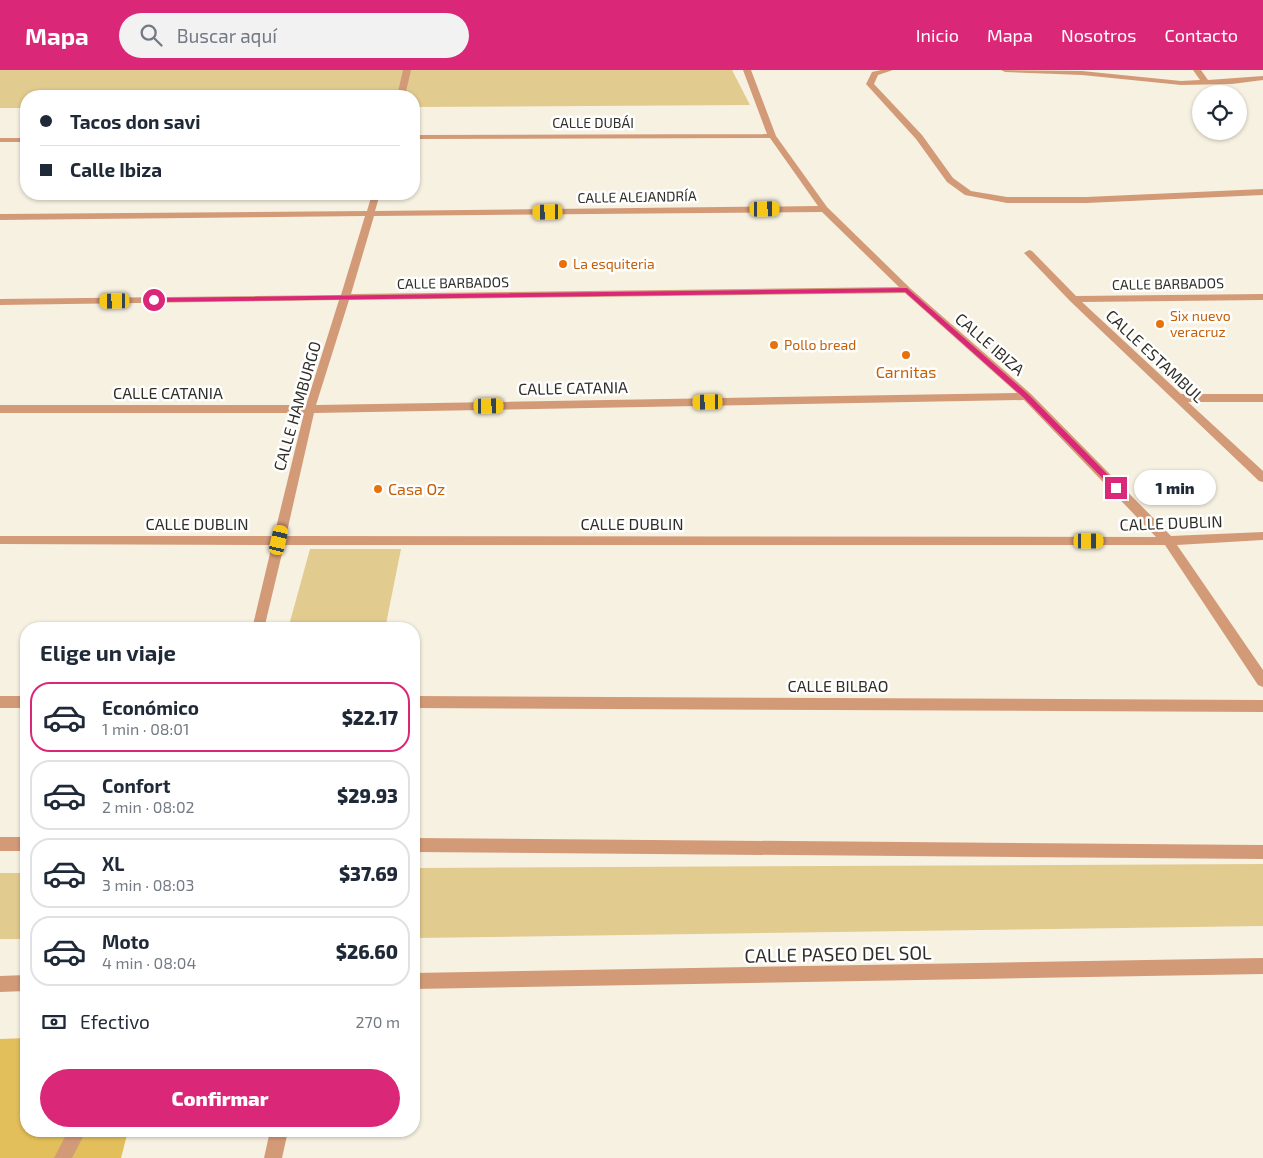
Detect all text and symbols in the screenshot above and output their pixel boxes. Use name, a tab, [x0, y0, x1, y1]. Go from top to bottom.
search box	[119, 13, 469, 58]
text: Mapa	[25, 21, 89, 50]
icon: search	[137, 21, 165, 49]
text: Buscar aquí	[177, 24, 277, 47]
text: Inicio	[916, 24, 959, 46]
text: Mapa	[987, 24, 1033, 46]
text: Nosotros	[1061, 24, 1136, 46]
text: Contacto	[1164, 24, 1238, 46]
map controls	[1192, 85, 1247, 140]
button: locate	[1192, 85, 1247, 140]
text: Tacos don savi	[70, 110, 200, 133]
street label: CALLE DUBÁI	[552, 114, 634, 131]
text: Calle Ibiza	[70, 158, 162, 181]
street label: CALLE ALEJANDRÍA	[577, 187, 697, 206]
car	[749, 201, 780, 217]
car	[532, 204, 563, 220]
place label: La esquiteria	[573, 255, 655, 272]
marker: La esquiteria	[557, 258, 569, 270]
street label: CALLE BARBADOS	[397, 273, 509, 292]
street label: CALLE BARBADOS	[1112, 274, 1224, 293]
route start	[143, 289, 165, 311]
car	[99, 293, 130, 309]
street label: CALLE ESTAMBUL	[1102, 305, 1208, 406]
place label: Six nuevo veracruz	[1170, 307, 1231, 340]
street label: CALLE IBIZA	[952, 308, 1029, 379]
marker: Six nuevo veracruz	[1154, 318, 1166, 330]
place label: Pollo bread	[784, 336, 856, 353]
street label: CALLE HAMBURGO	[269, 339, 324, 473]
marker: Pollo bread	[768, 339, 780, 351]
marker: Carnitas	[900, 349, 912, 361]
place label: Carnitas	[876, 362, 936, 381]
street label: CALLE CATANIA	[518, 377, 628, 398]
street label: CALLE CATANIA	[113, 383, 223, 402]
car	[692, 394, 723, 410]
car	[473, 398, 504, 414]
callout: 1 min	[1134, 470, 1216, 506]
route end	[1105, 477, 1127, 499]
text: 1 min	[1155, 478, 1195, 497]
place label: Casa Oz	[388, 479, 445, 498]
marker: Casa Oz	[372, 483, 384, 495]
street label: CALLE DUBLIN	[1119, 511, 1223, 534]
street label: CALLE DUBLIN	[146, 514, 248, 533]
street label: CALLE DUBLIN	[581, 514, 683, 533]
car	[268, 524, 289, 556]
car	[1074, 534, 1104, 549]
text: Elige un viaje	[40, 639, 176, 665]
street label: CALLE BILBAO	[788, 676, 888, 695]
icon: car	[42, 695, 87, 740]
text: Económico	[102, 696, 199, 719]
text: $22.17	[342, 706, 398, 729]
text: 1 min · 08:01	[102, 719, 189, 738]
icon: car	[42, 773, 87, 818]
text: Confort	[102, 774, 170, 797]
text: $29.93	[337, 784, 398, 807]
text: 2 min · 08:02	[102, 797, 195, 816]
icon: car	[42, 851, 87, 896]
text: XL	[102, 852, 124, 875]
text: $37.69	[339, 862, 398, 885]
text: 3 min · 08:03	[102, 875, 194, 894]
icon: car	[42, 929, 87, 974]
text: Moto	[102, 930, 150, 953]
text: $26.60	[336, 940, 398, 963]
street label: CALLE PASEO DEL SOL	[744, 940, 932, 967]
text: 4 min · 08:04	[102, 953, 196, 972]
icon: cash	[40, 1008, 68, 1036]
text: Efectivo	[80, 1010, 150, 1033]
text: 270 m	[356, 1012, 400, 1031]
button: Confirmar	[40, 1069, 400, 1127]

